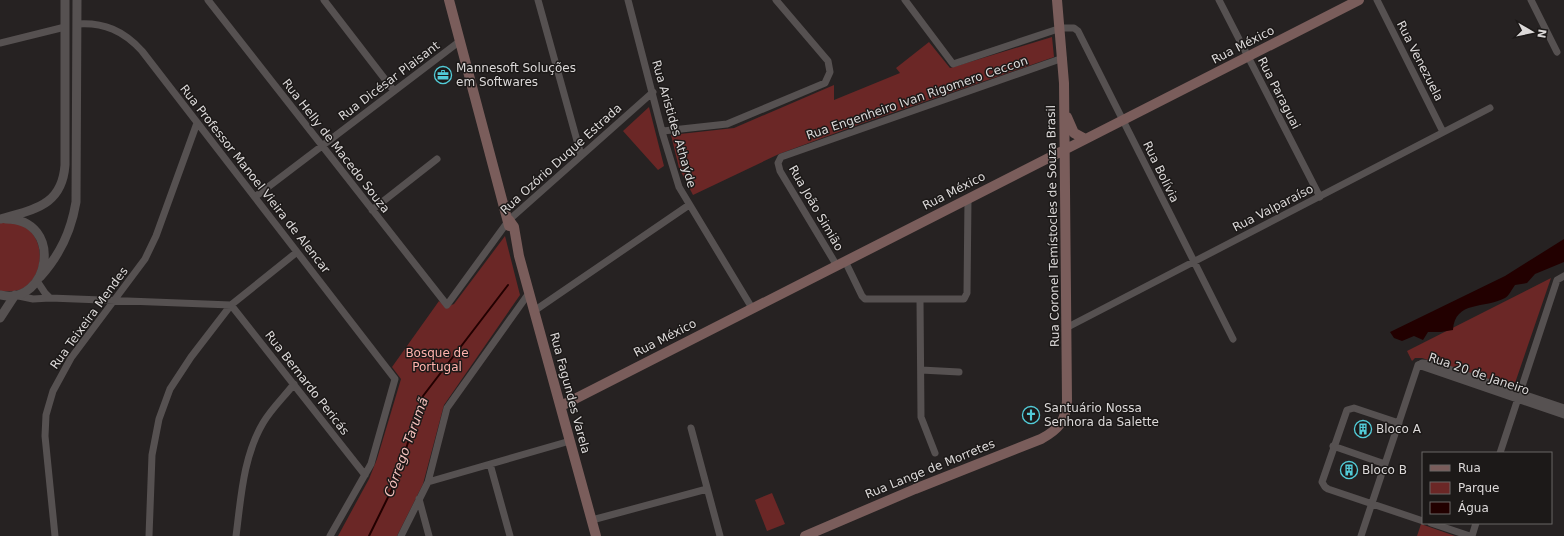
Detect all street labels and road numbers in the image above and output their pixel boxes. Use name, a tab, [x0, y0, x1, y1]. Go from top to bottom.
street label: Rua Venezuela	[1394, 19, 1446, 103]
street label: Rua México	[1209, 23, 1277, 67]
street label: Rua Dicésar Plaisant	[336, 38, 442, 123]
street label: Rua Engenheiro Ivan Rigomero Ceccon	[804, 53, 1030, 143]
street label: Rua Paraguai	[1255, 55, 1303, 131]
street label: Rua Aristides Athaýde	[649, 59, 699, 189]
street label: Rua Helly de Macedo Souza	[279, 76, 393, 216]
street label: Rua Professor Manoel Vieira de Alencar	[177, 82, 333, 276]
street label: Rua Ozório Duque Estrada	[498, 101, 624, 217]
street label: Rua Coronel Temístocles de Souza Brasil	[1044, 105, 1062, 347]
street label: Rua Bolívia	[1140, 139, 1182, 205]
street label: Rua João Simião	[786, 163, 846, 253]
street label: Rua México	[920, 169, 988, 213]
street label: Rua Valparaíso	[1230, 182, 1316, 234]
street label: Rua Teixeira Mendes	[47, 264, 131, 372]
street label: Rua México	[631, 316, 699, 360]
street label: Rua Bernardo Pericás	[262, 328, 352, 438]
street label: Rua Fagundes Varela	[547, 331, 593, 455]
street label: Rua 20 de Janeiro	[1427, 350, 1531, 398]
street label: Rua Lange de Morretes	[863, 437, 997, 501]

